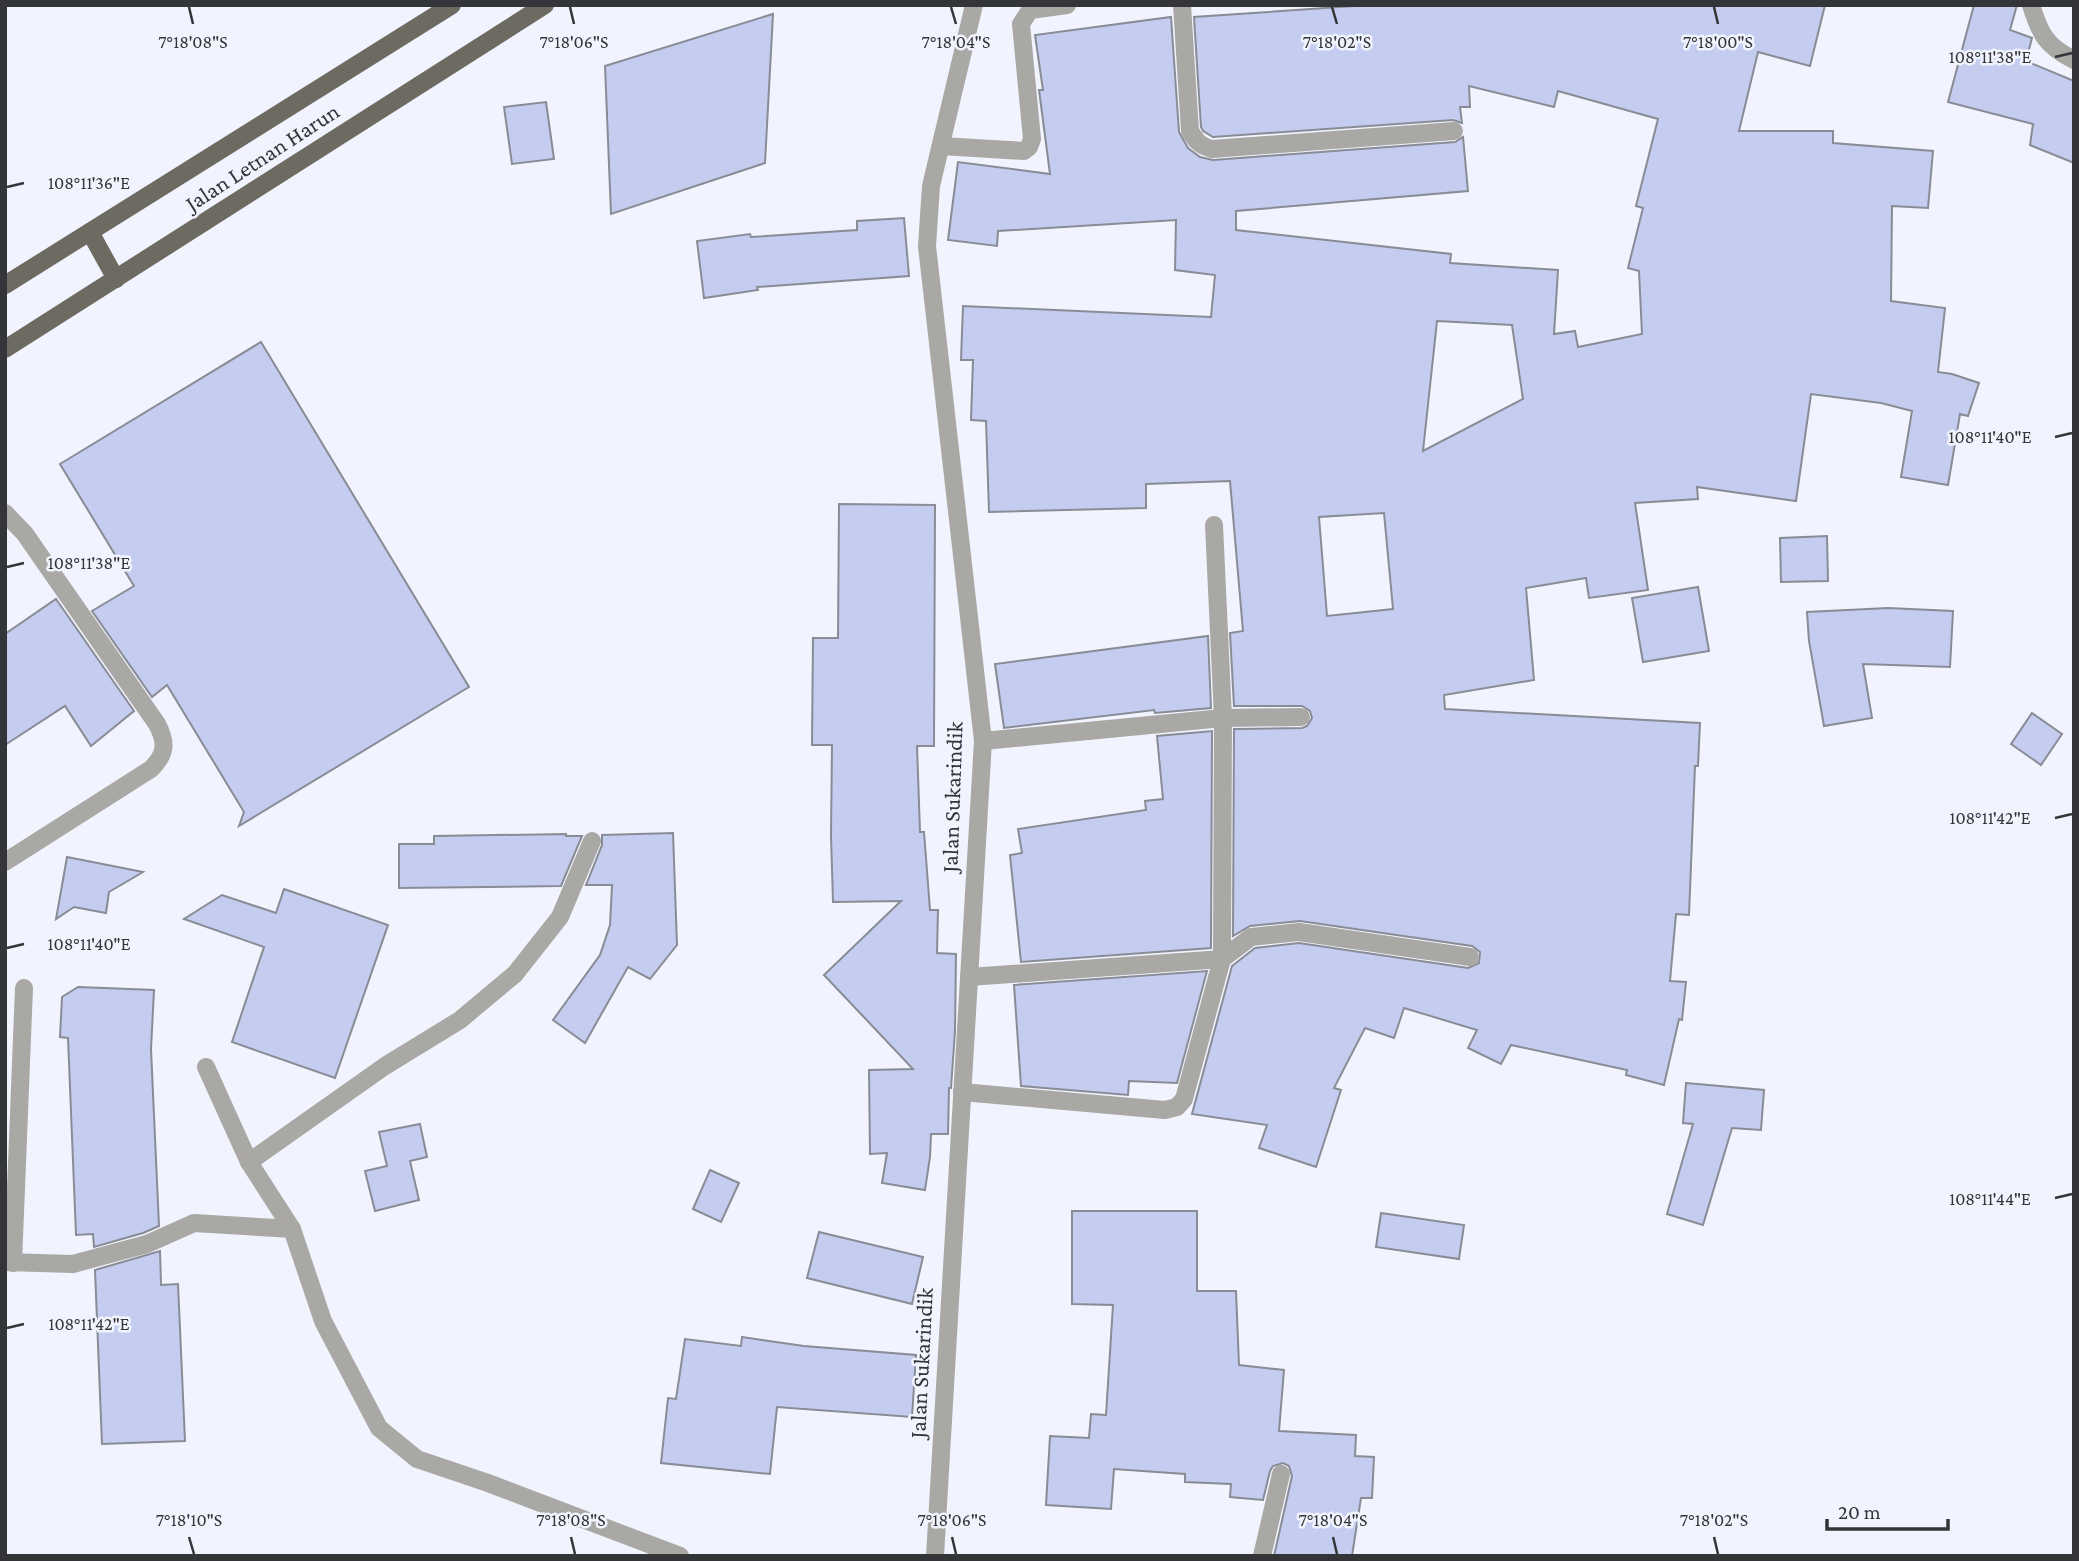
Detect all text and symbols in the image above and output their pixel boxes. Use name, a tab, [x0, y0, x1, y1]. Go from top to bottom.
text: 7°18'08"S	[158, 32, 228, 52]
text: 7°18'06"S	[539, 32, 609, 52]
text: 7°18'04"S	[922, 32, 990, 52]
text: 7°18'02"S	[1303, 32, 1371, 52]
text: 7°18'00"S	[1683, 32, 1753, 52]
text: 108°11'38"E	[1949, 47, 2031, 67]
street label: Jalan Letnan Harun	[179, 98, 344, 218]
text: 108°11'36"E	[48, 173, 130, 193]
text: 108°11'40"E	[1949, 427, 2032, 447]
text: 108°11'38"E	[48, 553, 130, 573]
street label: Jalan Sukarindik	[936, 721, 968, 875]
text: 108°11'42"E	[1949, 808, 2031, 828]
text: 108°11'40"E	[48, 934, 131, 954]
text: 108°11'44"E	[1949, 1189, 2031, 1209]
street label: Jalan Sukarindik	[904, 1287, 938, 1441]
text: 108°11'42"E	[48, 1314, 130, 1334]
scale bar	[1827, 1488, 1948, 1532]
text: 20 m	[1838, 1500, 1881, 1524]
text: 7°18'10"S	[156, 1510, 222, 1530]
text: 7°18'08"S	[536, 1510, 606, 1530]
text: 7°18'06"S	[917, 1510, 987, 1530]
text: 7°18'04"S	[1299, 1510, 1367, 1530]
text: 7°18'02"S	[1680, 1510, 1748, 1530]

